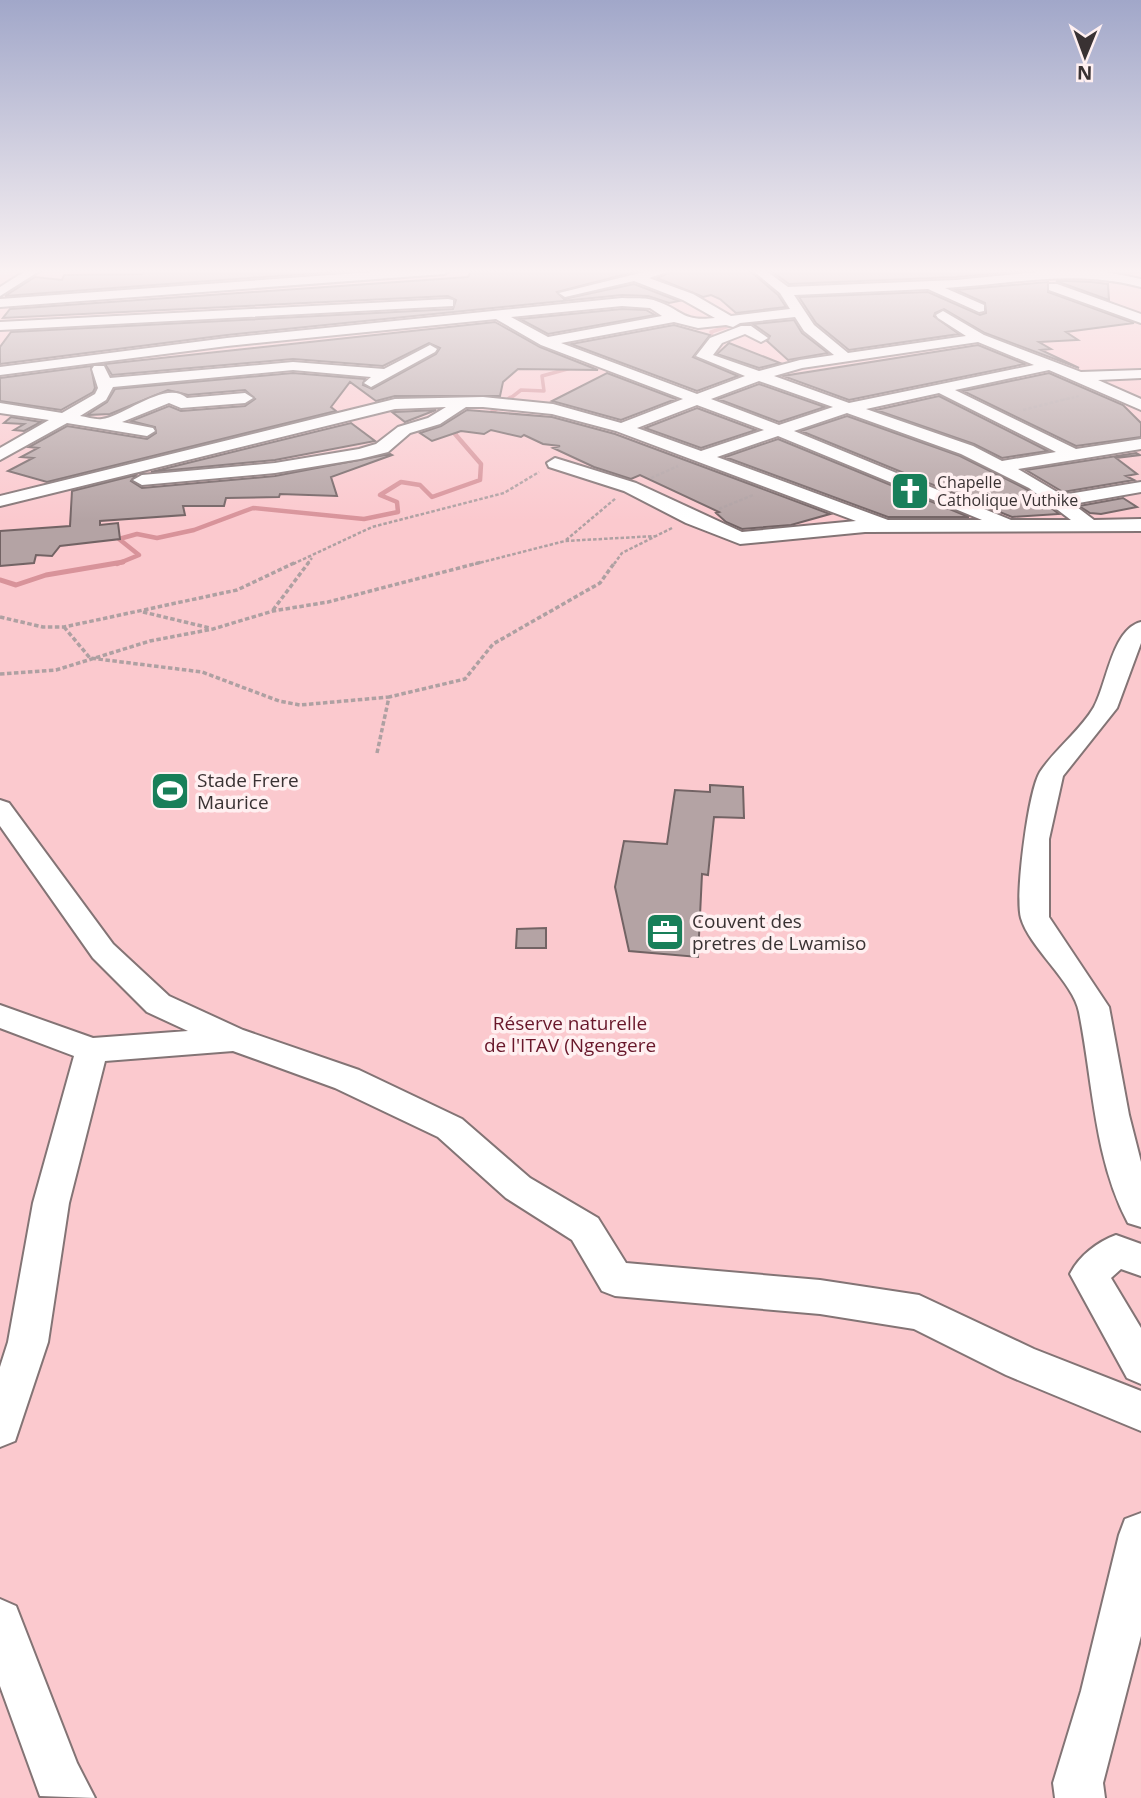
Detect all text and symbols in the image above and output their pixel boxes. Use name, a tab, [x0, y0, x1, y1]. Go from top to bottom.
north arrow	[1050, 21, 1120, 91]
text: N	[1077, 60, 1093, 86]
church icon: Chapelle Catholique Vuthike	[889, 470, 931, 512]
place label: Chapelle Catholique Vuthike	[937, 471, 1078, 511]
place label: Stade Frere Maurice	[197, 767, 299, 815]
sports icon: Stade Frere Maurice	[149, 770, 191, 812]
place label: Couvent des pretres de Lwamiso	[692, 908, 867, 956]
office icon: Couvent des pretres de Lwamiso	[644, 911, 686, 953]
park label: Réserve naturelle de l'ITAV (Ngengere	[484, 1010, 656, 1058]

